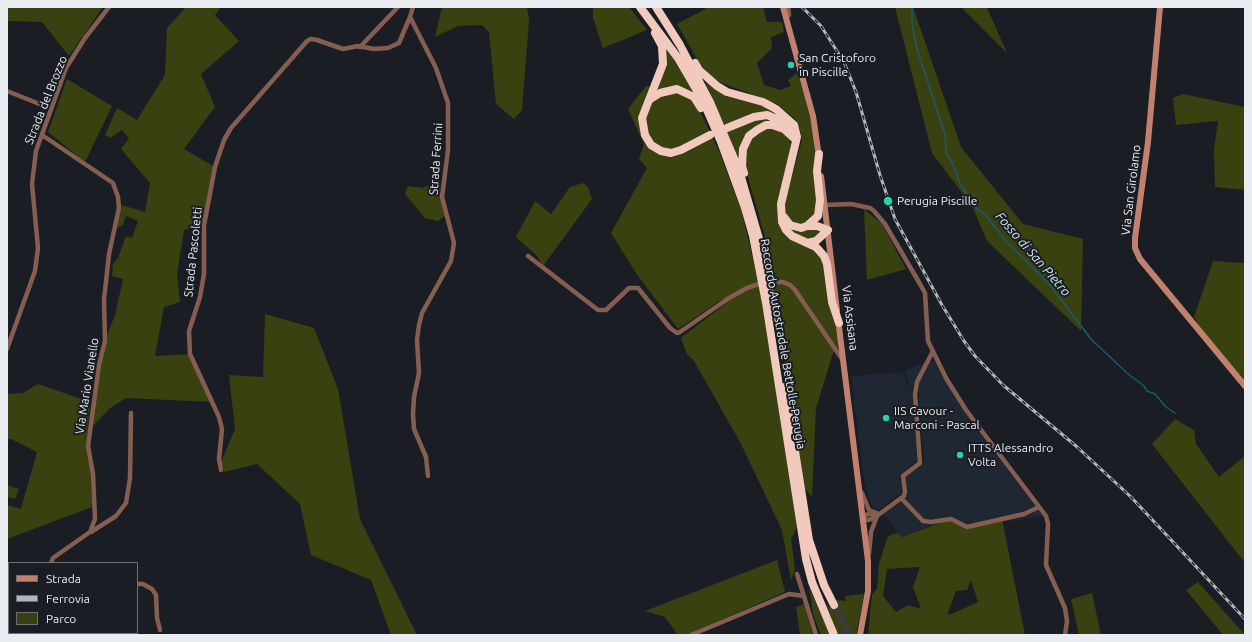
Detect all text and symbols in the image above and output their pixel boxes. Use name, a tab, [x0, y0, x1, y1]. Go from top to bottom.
place label: San Cristoforo in Piscille	[799, 51, 876, 79]
street label: Strada del Brozzo	[22, 54, 70, 146]
marker: San Cristoforo in Piscille	[786, 60, 796, 70]
street label: Strada Ferrini	[426, 122, 446, 196]
street label: Via San Girolamo	[1118, 144, 1144, 236]
place label: Perugia Piscille	[897, 194, 977, 208]
marker: Perugia Piscille	[882, 195, 894, 207]
street label: Strada Pascoletti	[181, 206, 205, 298]
water label: Fosso di San Pietro	[992, 209, 1074, 299]
street label: Raccordo Autostradale Bettolle-Perugia	[757, 238, 809, 450]
street label: Via Assisana	[839, 285, 861, 351]
street label: Via Mario Vianello	[72, 337, 102, 435]
place label: IIS Cavour - Marconi - Pascal	[894, 404, 980, 432]
marker: IIS Cavour - Marconi - Pascal	[881, 413, 891, 423]
place label: ITTS Alessandro Volta	[968, 441, 1053, 469]
marker: ITTS Alessandro Volta	[955, 450, 965, 460]
legend	[8, 562, 138, 634]
text: Strada	[46, 572, 81, 585]
text: Ferrovia	[46, 592, 90, 605]
text: Parco	[46, 612, 76, 625]

